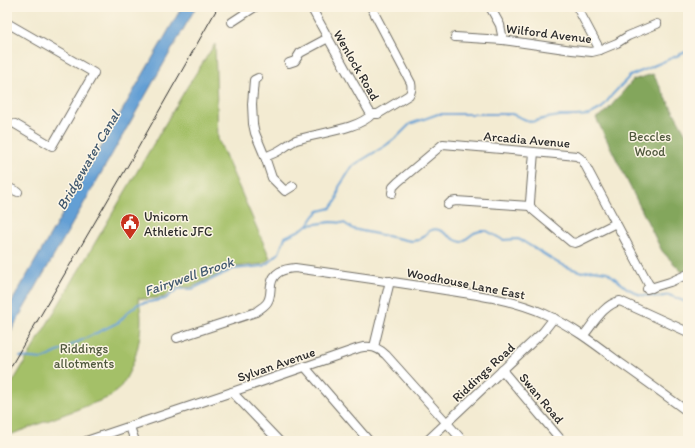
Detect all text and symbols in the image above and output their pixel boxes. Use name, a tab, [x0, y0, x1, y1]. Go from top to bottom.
street label: Wilford Avenue	[505, 21, 593, 46]
street label: Wenlock Road	[330, 28, 383, 103]
water label: Bridgewater Canal	[53, 107, 124, 213]
street label: Arcadia Avenue	[483, 128, 571, 151]
park label: Beccles Wood	[629, 129, 671, 159]
place label: Unicorn Athletic JFC	[144, 209, 212, 239]
public building icon: Unicorn Athletic JFC	[119, 212, 141, 240]
water label: Fairywell Brook	[142, 253, 237, 300]
street label: Woodhouse Lane East	[405, 265, 527, 302]
street label: Riddings Road	[449, 340, 518, 405]
park label: Riddings allotments	[54, 341, 114, 371]
street label: Sylvan Avenue	[235, 344, 317, 385]
street label: Swan Road	[516, 370, 567, 427]

